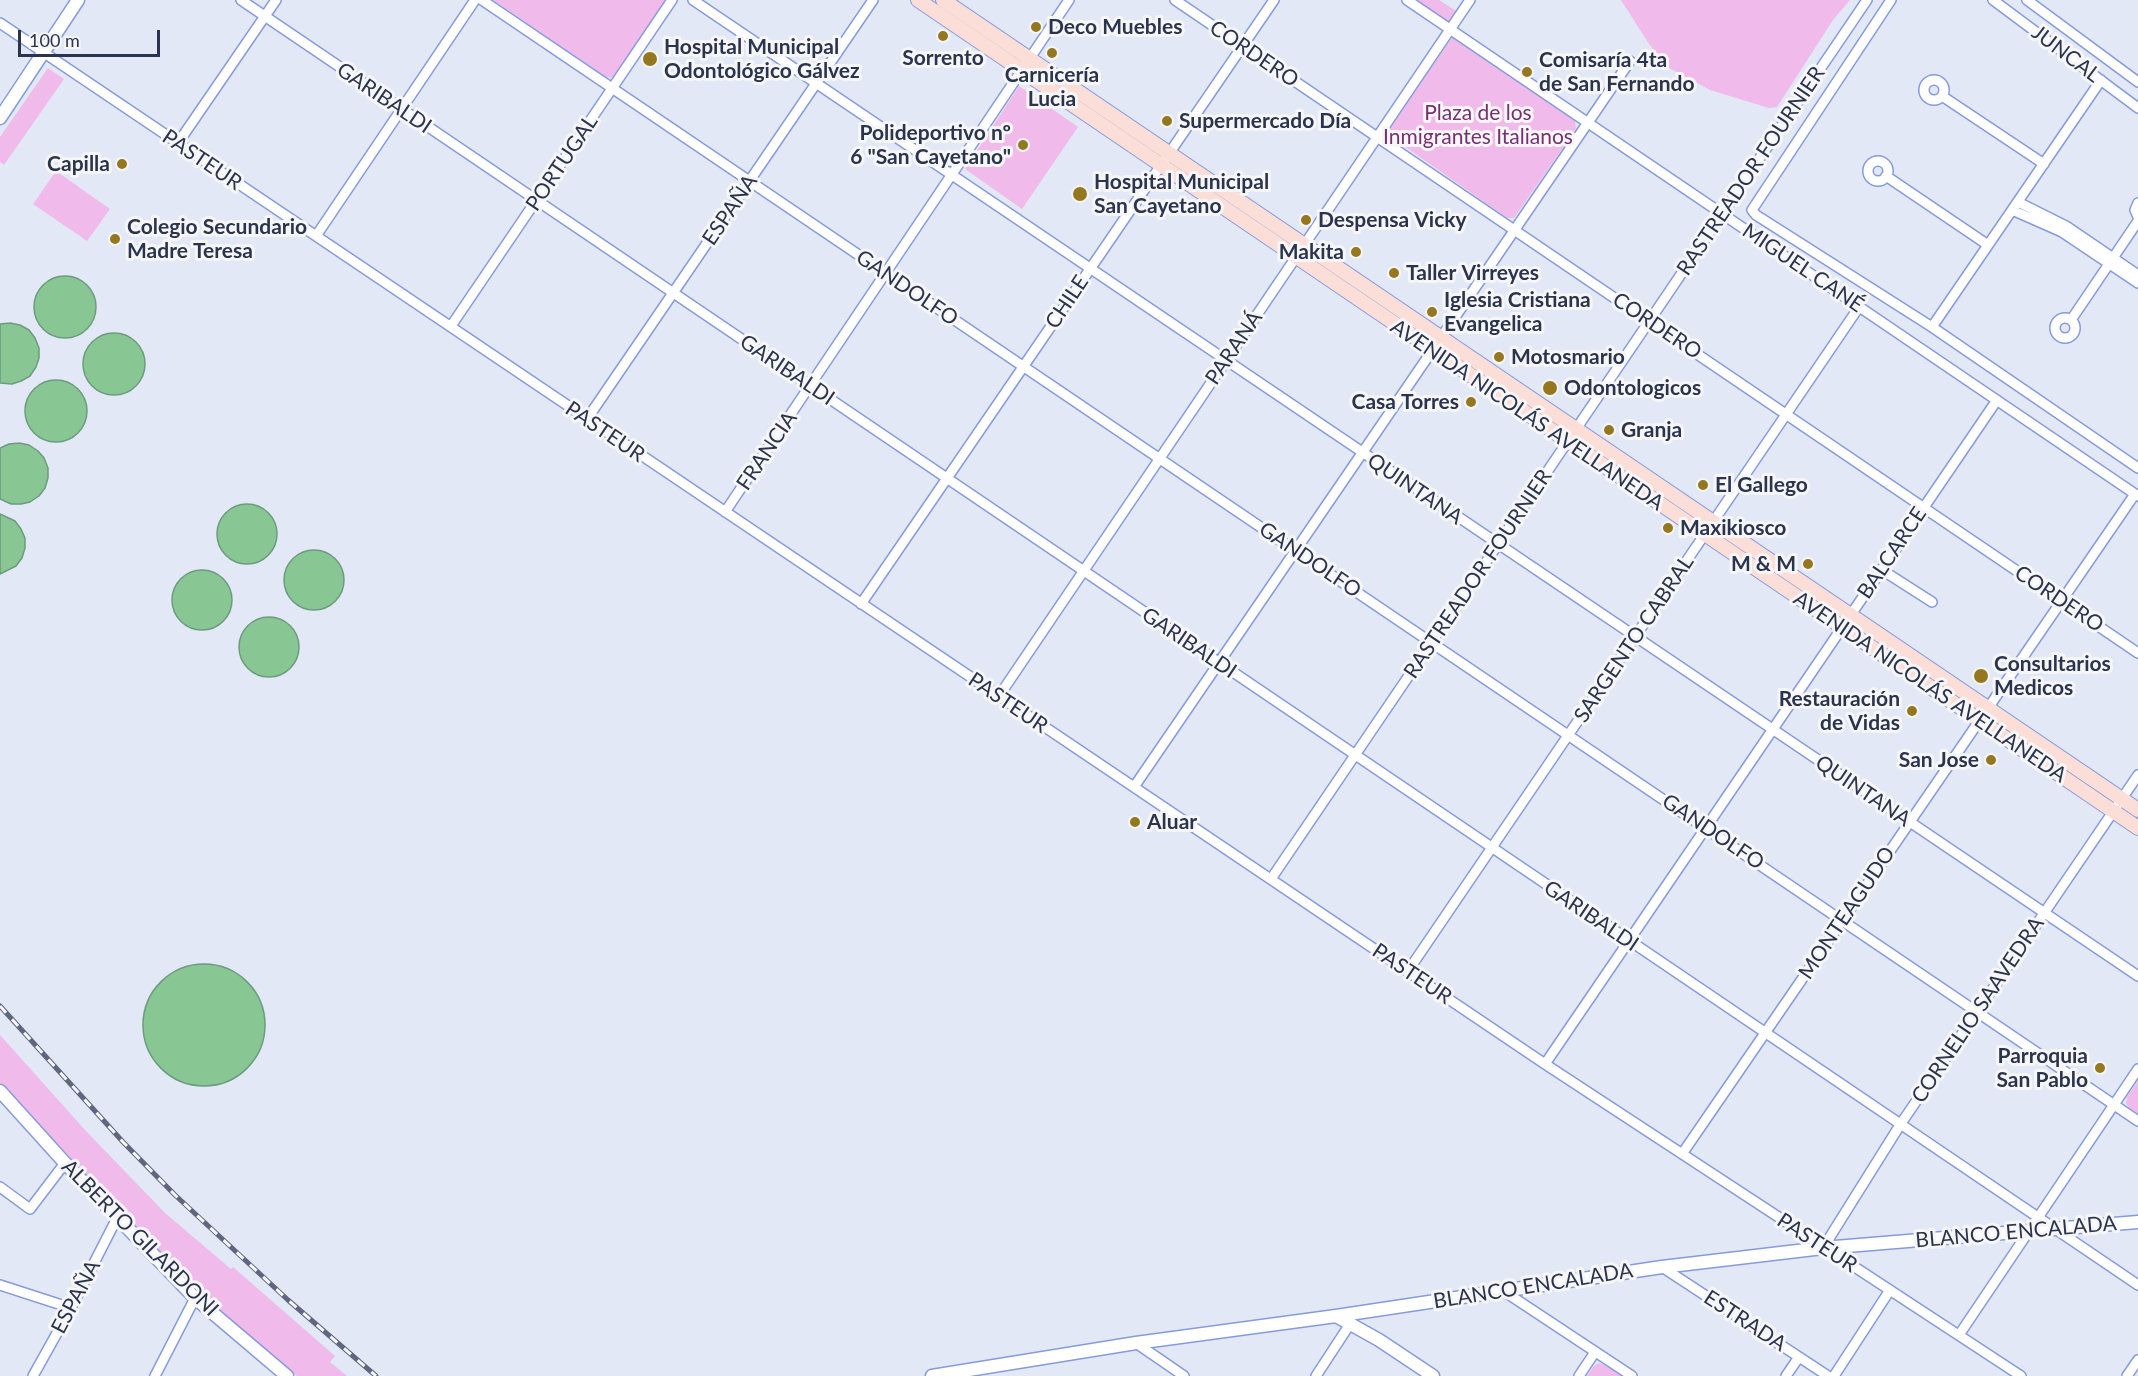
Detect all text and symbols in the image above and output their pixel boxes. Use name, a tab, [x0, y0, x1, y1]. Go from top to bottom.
place label: Deco Muebles	[1048, 14, 1182, 40]
street label: CORDERO	[1205, 15, 1303, 93]
scale bar	[21, 18, 164, 56]
marker: Deco Muebles	[1029, 20, 1043, 34]
street label: JUNCAL	[2027, 20, 2105, 88]
text: 100 m	[29, 29, 80, 51]
marker: Sorrento	[936, 29, 950, 43]
place label: Hospital Municipal Odontológico Gálvez	[664, 34, 860, 84]
place label: Sorrento	[902, 45, 984, 71]
marker: Carnicería Lucia	[1045, 46, 1059, 60]
place label: Comisaría 4ta de San Fernando	[1539, 47, 1695, 97]
marker: Hospital Municipal Odontológico Gálvez	[641, 50, 659, 68]
street label: GARIBALDI	[332, 57, 436, 139]
place label: Carnicería Lucia	[1005, 62, 1099, 112]
street label: RASTREADOR FOURNIER	[1672, 62, 1830, 280]
marker: Comisaría 4ta de San Fernando	[1520, 65, 1534, 79]
park label: Plaza de los Inmigrantes Italianos	[1383, 100, 1573, 150]
place label: Supermercado Día	[1179, 108, 1351, 134]
street label: PORTUGAL	[521, 110, 603, 216]
marker: Supermercado Día	[1160, 114, 1174, 128]
place label: Polideportivo nº 6 "San Cayetano"	[850, 120, 1011, 170]
street label: PASTEUR	[158, 124, 246, 196]
marker: Polideportivo nº 6 "San Cayetano"	[1016, 138, 1030, 152]
place label: Capilla	[47, 151, 110, 177]
marker: Capilla	[115, 157, 129, 171]
place label: Hospital Municipal San Cayetano	[1094, 169, 1269, 219]
street label: ESPAÑA	[697, 170, 763, 250]
marker: Hospital Municipal San Cayetano	[1071, 185, 1089, 203]
place label: Despensa Vicky	[1318, 207, 1467, 233]
marker: Despensa Vicky	[1299, 213, 1313, 227]
place label: Colegio Secundario Madre Teresa	[127, 214, 307, 264]
street label: MIGUEL CANÉ	[1738, 218, 1868, 318]
marker: Colegio Secundario Madre Teresa	[108, 232, 122, 246]
place label: Makita	[1279, 239, 1344, 265]
street label: GANDOLFO	[851, 245, 963, 331]
marker: Makita	[1349, 245, 1363, 259]
place label: Taller Virreyes	[1406, 260, 1539, 286]
marker: Taller Virreyes	[1387, 266, 1401, 280]
street label: CHILE	[1040, 271, 1094, 333]
place label: Iglesia Cristiana Evangelica	[1444, 287, 1591, 337]
street label: CORDERO	[1608, 287, 1706, 365]
marker: Iglesia Cristiana Evangelica	[1425, 305, 1439, 319]
street label: PARANÁ	[1200, 306, 1268, 390]
street label: AVENIDA NICOLÁS AVELLANEDA	[1386, 314, 1668, 516]
street label: GARIBALDI	[735, 329, 839, 411]
place label: Motosmario	[1511, 344, 1625, 370]
marker: Motosmario	[1492, 350, 1506, 364]
place label: Odontologicos	[1564, 375, 1701, 401]
marker: Odontologicos	[1541, 379, 1559, 397]
place label: Casa Torres	[1352, 389, 1459, 415]
marker: Casa Torres	[1464, 395, 1478, 409]
street label: PASTEUR	[561, 396, 649, 468]
street label: FRANCIA	[732, 407, 802, 495]
place label: Granja	[1621, 417, 1682, 443]
marker: Granja	[1602, 423, 1616, 437]
street label: QUINTANA	[1363, 448, 1467, 530]
street label: RASTREADOR FOURNIER	[1399, 465, 1557, 683]
place label: El Gallego	[1715, 472, 1808, 498]
marker: El Gallego	[1696, 478, 1710, 492]
street label: BALCARCE	[1852, 502, 1932, 604]
place label: Maxikiosco	[1680, 515, 1786, 541]
street label: GANDOLFO	[1254, 517, 1366, 603]
marker: Maxikiosco	[1661, 521, 1675, 535]
street label: SARGENTO CABRAL	[1569, 551, 1699, 727]
place label: M & M	[1731, 551, 1796, 577]
marker: M & M	[1801, 557, 1815, 571]
street label: CORDERO	[2010, 560, 2108, 638]
street label: AVENIDA NICOLÁS AVELLANEDA	[1789, 586, 2071, 788]
street label: GARIBALDI	[1137, 602, 1241, 684]
place label: Consultarios Medicos	[1994, 651, 2111, 701]
street label: PASTEUR	[964, 667, 1052, 739]
marker: Consultarios Medicos	[1972, 667, 1990, 685]
place label: Restauración de Vidas	[1779, 686, 1900, 736]
marker: Restauración de Vidas	[1905, 704, 1919, 718]
place label: San Jose	[1899, 747, 1979, 773]
street label: QUINTANA	[1811, 750, 1915, 832]
marker: San Jose	[1984, 753, 1998, 767]
street label: GANDOLFO	[1657, 789, 1769, 875]
place label: Aluar	[1147, 809, 1197, 835]
marker: Aluar	[1128, 815, 1142, 829]
street label: MONTEAGUDO	[1793, 842, 1901, 984]
street label: GARIBALDI	[1539, 875, 1643, 957]
street label: CORNELIO SAAVEDRA	[1906, 912, 2050, 1108]
street label: PASTEUR	[1368, 938, 1456, 1010]
place label: Parroquia San Pablo	[1996, 1043, 2088, 1093]
marker: Parroquia San Pablo	[2093, 1061, 2107, 1075]
street label: ALBERTO GILARDONI	[56, 1154, 224, 1322]
street label: PASTEUR	[1772, 1208, 1862, 1278]
street label: BLANCO ENCALADA	[1914, 1211, 2118, 1253]
street label: ESPAÑA	[46, 1256, 106, 1338]
street label: BLANCO ENCALADA	[1431, 1258, 1635, 1314]
street label: ESTRADA	[1699, 1285, 1791, 1357]

